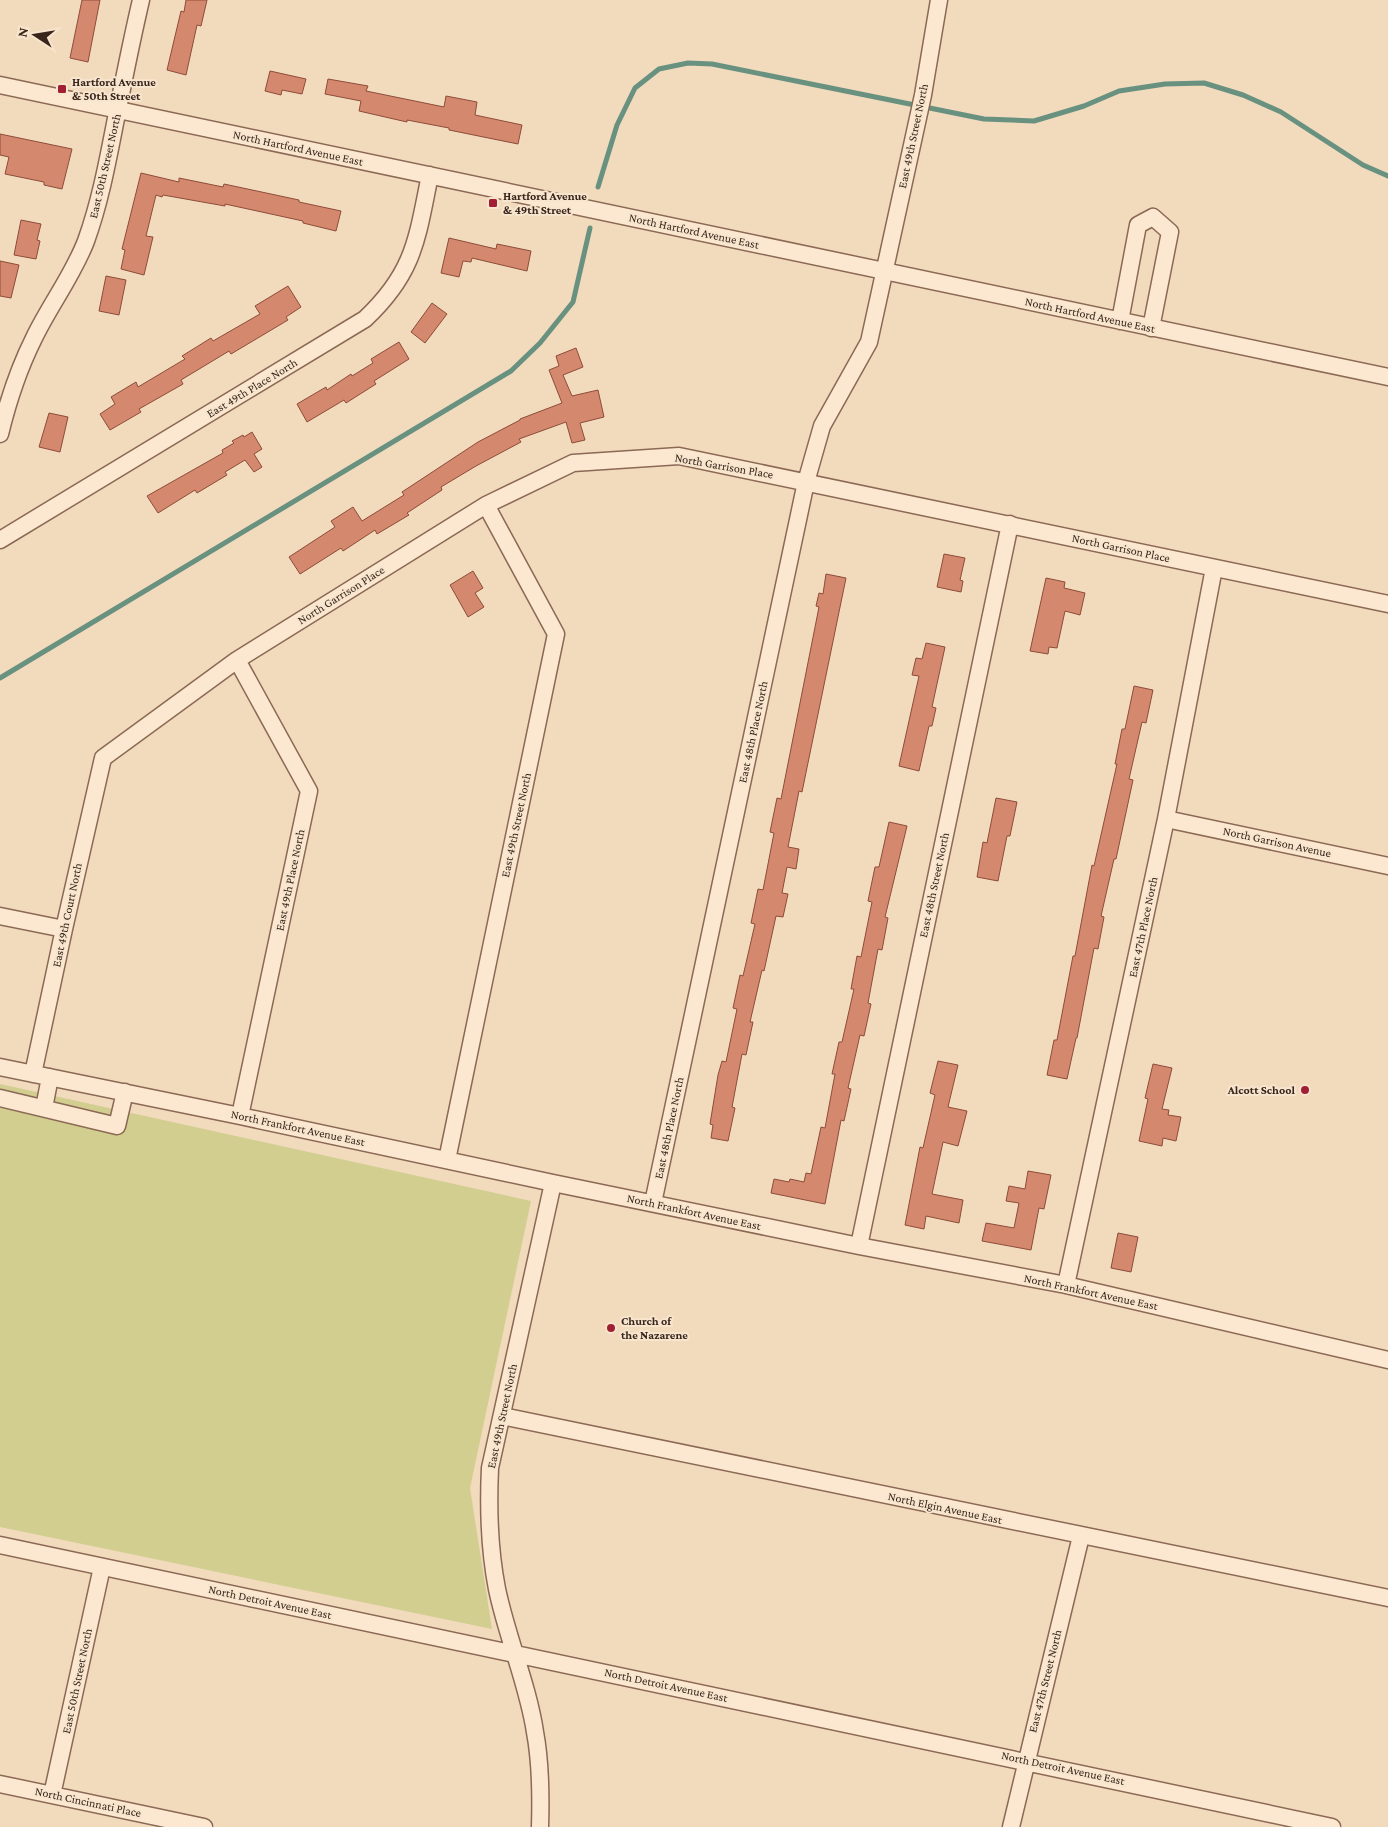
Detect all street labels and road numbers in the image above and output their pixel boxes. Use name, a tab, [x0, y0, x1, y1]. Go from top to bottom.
street label: East 49th Street North	[895, 82, 931, 190]
street label: East 50th Street North	[86, 112, 124, 220]
street label: North Hartford Avenue East	[232, 127, 365, 169]
street label: North Hartford Avenue East	[628, 210, 761, 252]
street label: North Hartford Avenue East	[1024, 294, 1157, 336]
street label: East 49th Place North	[204, 355, 300, 421]
street label: North Garrison Place	[674, 450, 774, 482]
street label: North Garrison Place	[1071, 531, 1171, 565]
street label: North Garrison Place	[295, 563, 387, 627]
street label: East 48th Place North	[735, 679, 771, 784]
street label: East 49th Street North	[498, 771, 534, 879]
street label: North Garrison Avenue	[1222, 824, 1332, 860]
street label: East 49th Place North	[272, 827, 308, 932]
street label: East 48th Street North	[916, 831, 952, 939]
street label: East 49th Court North	[49, 861, 85, 968]
street label: East 47th Place North	[1125, 875, 1161, 979]
street label: East 48th Place North	[651, 1075, 687, 1180]
street label: North Frankfort Avenue East	[230, 1107, 367, 1149]
street label: North Frankfort Avenue East	[626, 1191, 763, 1233]
street label: North Frankfort Avenue East	[1023, 1271, 1160, 1313]
street label: East 49th Street North	[484, 1362, 520, 1470]
street label: North Elgin Avenue East	[887, 1489, 1004, 1527]
street label: North Detroit Avenue East	[207, 1582, 334, 1622]
street label: East 50th Street North	[59, 1627, 95, 1735]
street label: East 47th Street North	[1025, 1627, 1065, 1734]
street label: North Detroit Avenue East	[603, 1665, 730, 1705]
street label: North Detroit Avenue East	[1000, 1748, 1127, 1788]
street label: North Cincinnati Place	[34, 1784, 142, 1820]

